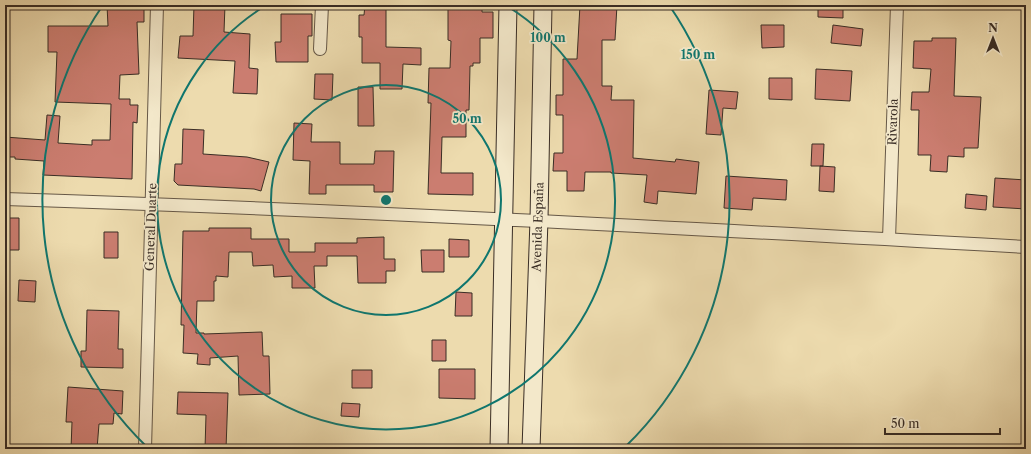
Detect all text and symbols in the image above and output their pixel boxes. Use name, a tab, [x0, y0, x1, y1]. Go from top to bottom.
north arrow	[973, 18, 1013, 58]
text: N	[988, 21, 998, 35]
text: 100 m	[530, 30, 566, 45]
text: 150 m	[681, 47, 715, 62]
street label: Rivarola	[884, 98, 901, 146]
text: 50 m	[452, 111, 482, 126]
street label: Avenida España	[528, 181, 547, 273]
street label: General Duarte	[141, 182, 160, 271]
centre of rings	[379, 193, 393, 207]
scale bar	[885, 410, 1000, 436]
text: 50 m	[891, 416, 920, 431]

